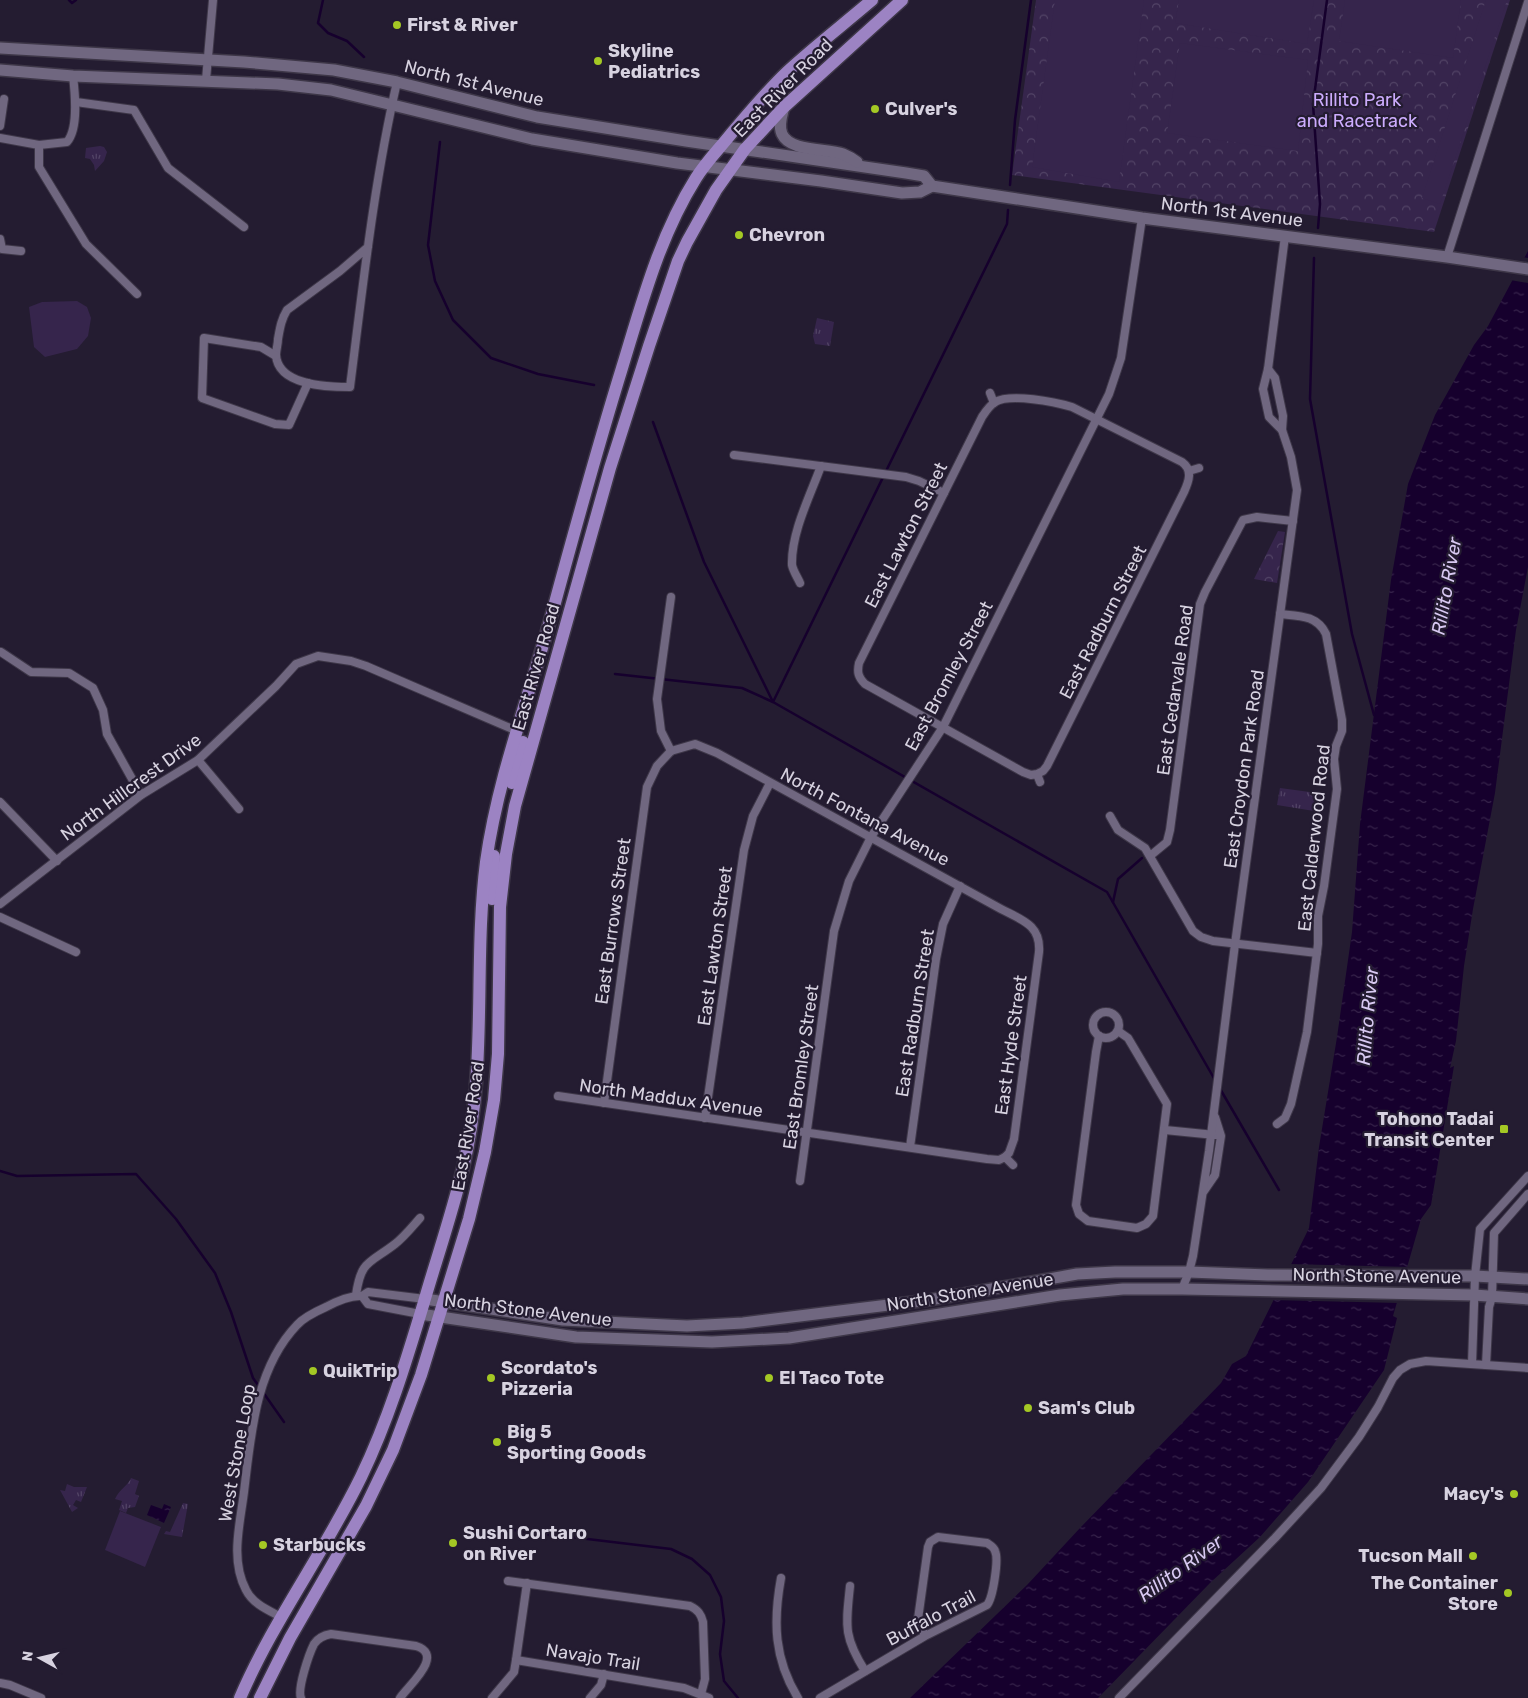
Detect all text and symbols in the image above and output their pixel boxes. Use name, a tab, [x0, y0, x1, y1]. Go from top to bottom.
place label: First & River	[407, 14, 518, 36]
marker: First & River	[391, 19, 403, 31]
street label: East River Road	[729, 34, 837, 142]
place label: Skyline Pediatrics	[608, 40, 700, 83]
street label: North 1st Avenue	[402, 55, 546, 111]
marker: Skyline Pediatrics	[592, 55, 604, 67]
park label: Rillito Park and Racetrack	[1297, 89, 1418, 132]
place label: Culver's	[885, 98, 958, 120]
marker: Culver's	[869, 103, 881, 115]
street label: North 1st Avenue	[1160, 192, 1304, 232]
place label: Chevron	[749, 224, 825, 246]
marker: Chevron	[733, 229, 745, 241]
street label: East Lawton Street	[860, 458, 952, 612]
water label: Rillito River	[1427, 535, 1467, 637]
street label: East Radburn Street	[1055, 541, 1151, 703]
street label: East Bromley Street	[900, 597, 998, 755]
street label: East River Road	[507, 601, 565, 733]
street label: East Cedarvale Road	[1152, 603, 1198, 777]
street label: East Croydon Park Road	[1219, 668, 1269, 870]
street label: North Hillcrest Drive	[56, 729, 206, 845]
street label: East Calderwood Road	[1293, 743, 1335, 933]
street label: North Fontana Avenue	[777, 763, 953, 871]
street label: East Burrows Street	[590, 836, 636, 1006]
street label: East Lawton Street	[693, 865, 737, 1027]
street label: East Radburn Street	[891, 928, 939, 1098]
water label: Rillito River	[1352, 965, 1383, 1066]
street label: East Hyde Street	[990, 974, 1032, 1116]
street label: East Bromley Street	[779, 983, 823, 1151]
street label: East River Road	[447, 1060, 489, 1192]
street label: North Maddux Avenue	[578, 1074, 764, 1122]
place label: Tohono Tadai Transit Center	[1364, 1108, 1494, 1151]
marker: Tohono Tadai Transit Center	[1498, 1123, 1510, 1135]
street label: North Stone Avenue	[1293, 1264, 1461, 1288]
street label: North Stone Avenue	[885, 1268, 1055, 1316]
street label: North Stone Avenue	[443, 1289, 613, 1331]
place label: Scordato's Pizzeria	[501, 1357, 598, 1400]
place label: QuikTrip	[323, 1360, 397, 1382]
marker: QuikTrip	[307, 1365, 319, 1377]
place label: El Taco Tote	[779, 1367, 885, 1389]
marker: Scordato's Pizzeria	[485, 1372, 497, 1384]
marker: El Taco Tote	[763, 1372, 775, 1384]
street label: West Stone Loop	[214, 1382, 260, 1524]
place label: Sam's Club	[1038, 1397, 1135, 1419]
marker: Sam's Club	[1022, 1402, 1034, 1414]
place label: Big 5 Sporting Goods	[507, 1421, 646, 1464]
marker: Big 5 Sporting Goods	[491, 1436, 503, 1448]
place label: Macy's	[1443, 1483, 1504, 1505]
marker: Macy's	[1508, 1488, 1520, 1500]
place label: Sushi Cortaro on River	[463, 1522, 587, 1565]
water label: Rillito River	[1134, 1530, 1228, 1607]
place label: Starbucks	[273, 1534, 366, 1556]
marker: Sushi Cortaro on River	[447, 1537, 459, 1549]
marker: Starbucks	[257, 1539, 269, 1551]
place label: Tucson Mall	[1358, 1545, 1463, 1567]
marker: Tucson Mall	[1467, 1550, 1479, 1562]
place label: The Container Store	[1371, 1572, 1498, 1615]
street label: Buffalo Trail	[883, 1585, 979, 1651]
marker: The Container Store	[1502, 1587, 1514, 1599]
north arrow	[15, 1633, 65, 1683]
street label: Navajo Trail	[544, 1639, 642, 1675]
text: N	[19, 1650, 37, 1662]

